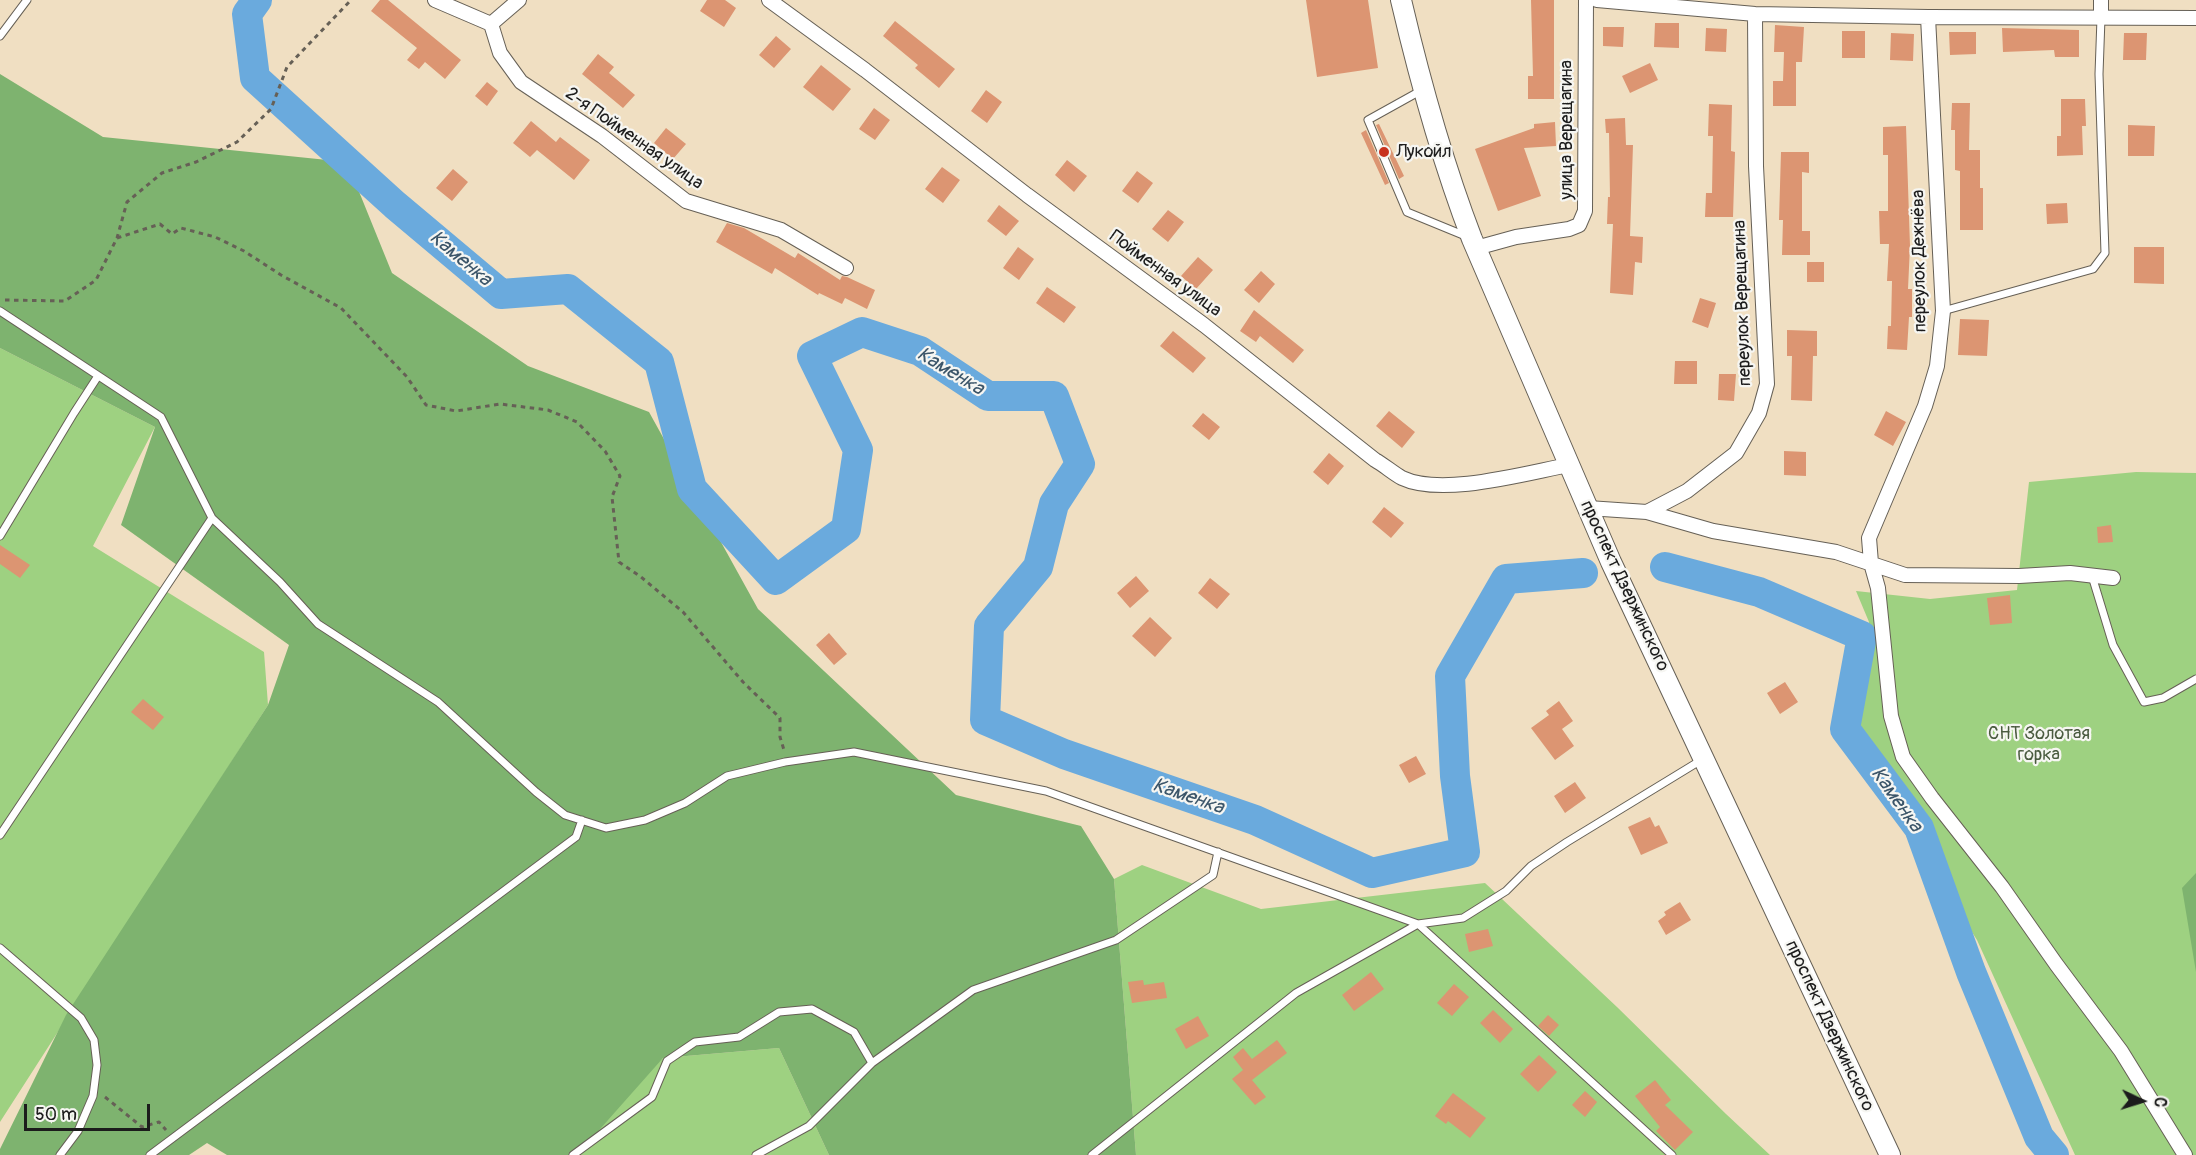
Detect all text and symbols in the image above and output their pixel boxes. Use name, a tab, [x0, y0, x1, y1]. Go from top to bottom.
street label: улица Верещагина	[1556, 60, 1578, 200]
street label: 2-я Пойменная улица	[561, 83, 707, 195]
place label: Лукойл	[1396, 141, 1452, 163]
marker: Лукойл	[1377, 145, 1391, 159]
street label: переулок Дежнёва	[1908, 190, 1932, 332]
street label: переулок Верещагина	[1729, 220, 1757, 386]
water label: Каменка	[424, 226, 496, 292]
street label: Пойменная улица	[1105, 226, 1225, 322]
water label: Каменка	[912, 343, 988, 401]
street label: проспект Дзержинского	[1575, 497, 1673, 675]
park label: СНТ Золотая горка	[1988, 723, 2090, 766]
water label: Каменка	[1865, 763, 1927, 837]
water label: Каменка	[1149, 774, 1227, 820]
street label: проспект Дзержинского	[1780, 937, 1878, 1115]
north arrow	[2112, 1071, 2172, 1131]
scale bar	[27, 1092, 153, 1130]
text: С	[2150, 1097, 2170, 1108]
text: 50 m	[35, 1103, 77, 1126]

